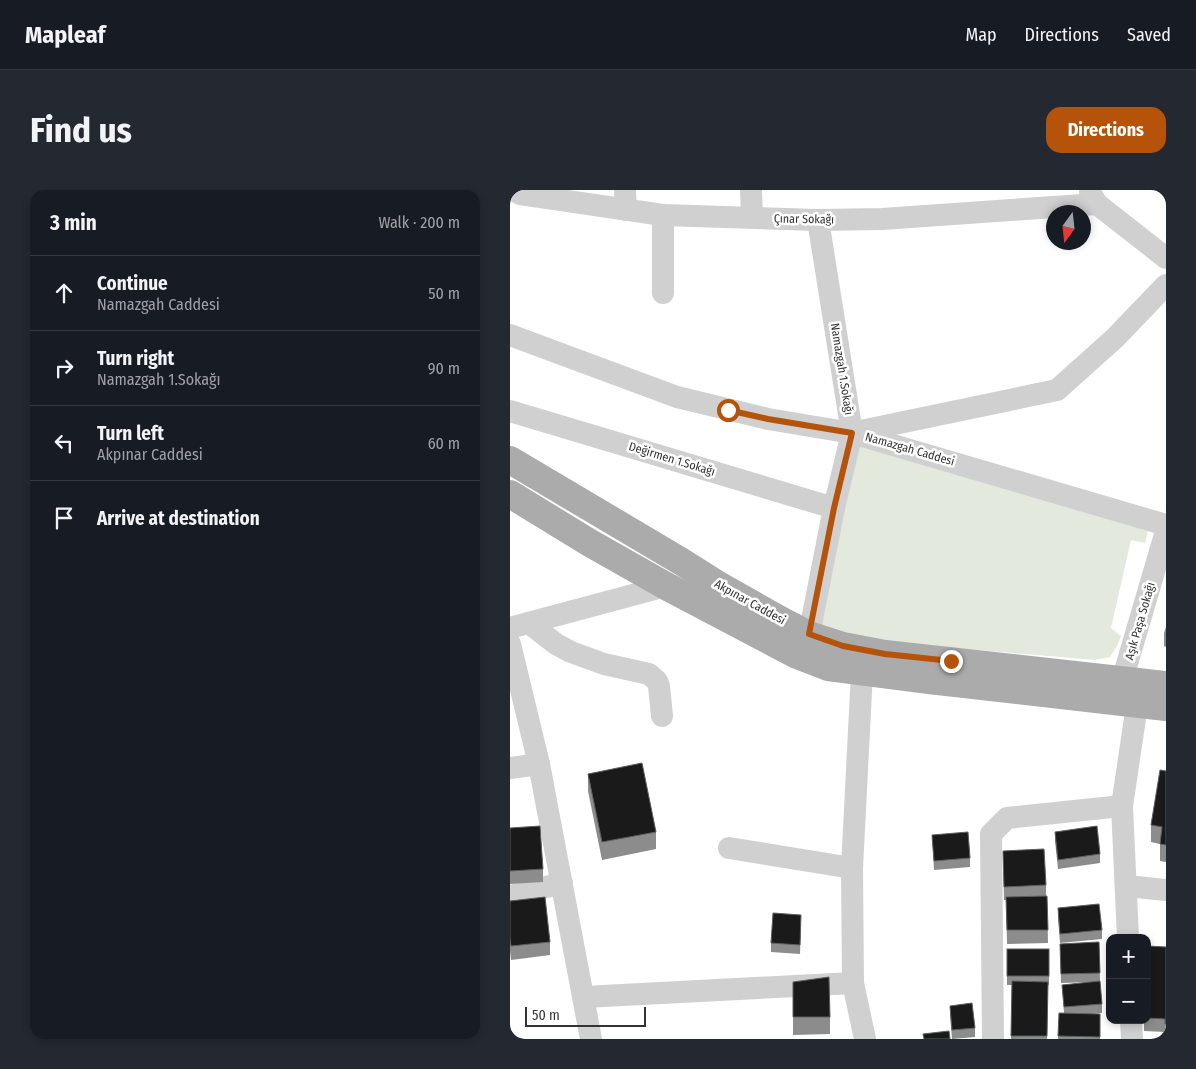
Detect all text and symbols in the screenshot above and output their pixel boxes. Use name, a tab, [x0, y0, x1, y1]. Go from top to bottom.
text: Mapleaf	[25, 21, 105, 49]
text: Map	[965, 24, 997, 46]
text: Directions	[1025, 24, 1099, 46]
text: Saved	[1127, 24, 1171, 46]
button: Directions	[1046, 107, 1166, 153]
text: Find us	[30, 109, 132, 151]
north arrow	[1046, 205, 1091, 250]
text: 3 min	[50, 210, 97, 236]
street label: Çınar Sokağı	[774, 211, 834, 227]
text: Walk · 200 m	[378, 213, 460, 232]
text: Continue	[97, 272, 168, 295]
icon: ahead	[50, 279, 78, 307]
text: 50 m	[428, 284, 460, 303]
text: Namazgah Caddesi	[97, 295, 220, 314]
street label: Namazgah 1.Sokağı	[828, 322, 856, 416]
text: Turn right	[97, 347, 174, 370]
icon: right	[50, 354, 78, 382]
text: 90 m	[428, 359, 460, 378]
text: Namazgah 1.Sokağı	[97, 370, 221, 389]
route start	[717, 399, 740, 422]
text: Turn left	[97, 422, 164, 445]
icon: left	[50, 429, 78, 457]
street label: Namazgah Caddesi	[864, 430, 956, 468]
text: 60 m	[428, 434, 460, 453]
street label: Değirmen 1.Sokağı	[627, 439, 717, 479]
text: Akpınar Caddesi	[97, 445, 203, 464]
icon: arrive	[50, 504, 78, 532]
text: Arrive at destination	[97, 507, 260, 530]
street label: Akpınar Caddesi	[712, 577, 788, 627]
street label: Aşık Paşa Sokağı	[1122, 581, 1158, 661]
route end	[940, 650, 963, 673]
map controls	[1106, 934, 1151, 1024]
button: +	[1106, 934, 1151, 979]
button: −	[1106, 979, 1151, 1024]
scale bar	[525, 1004, 646, 1027]
text: 50 m	[532, 1007, 560, 1024]

